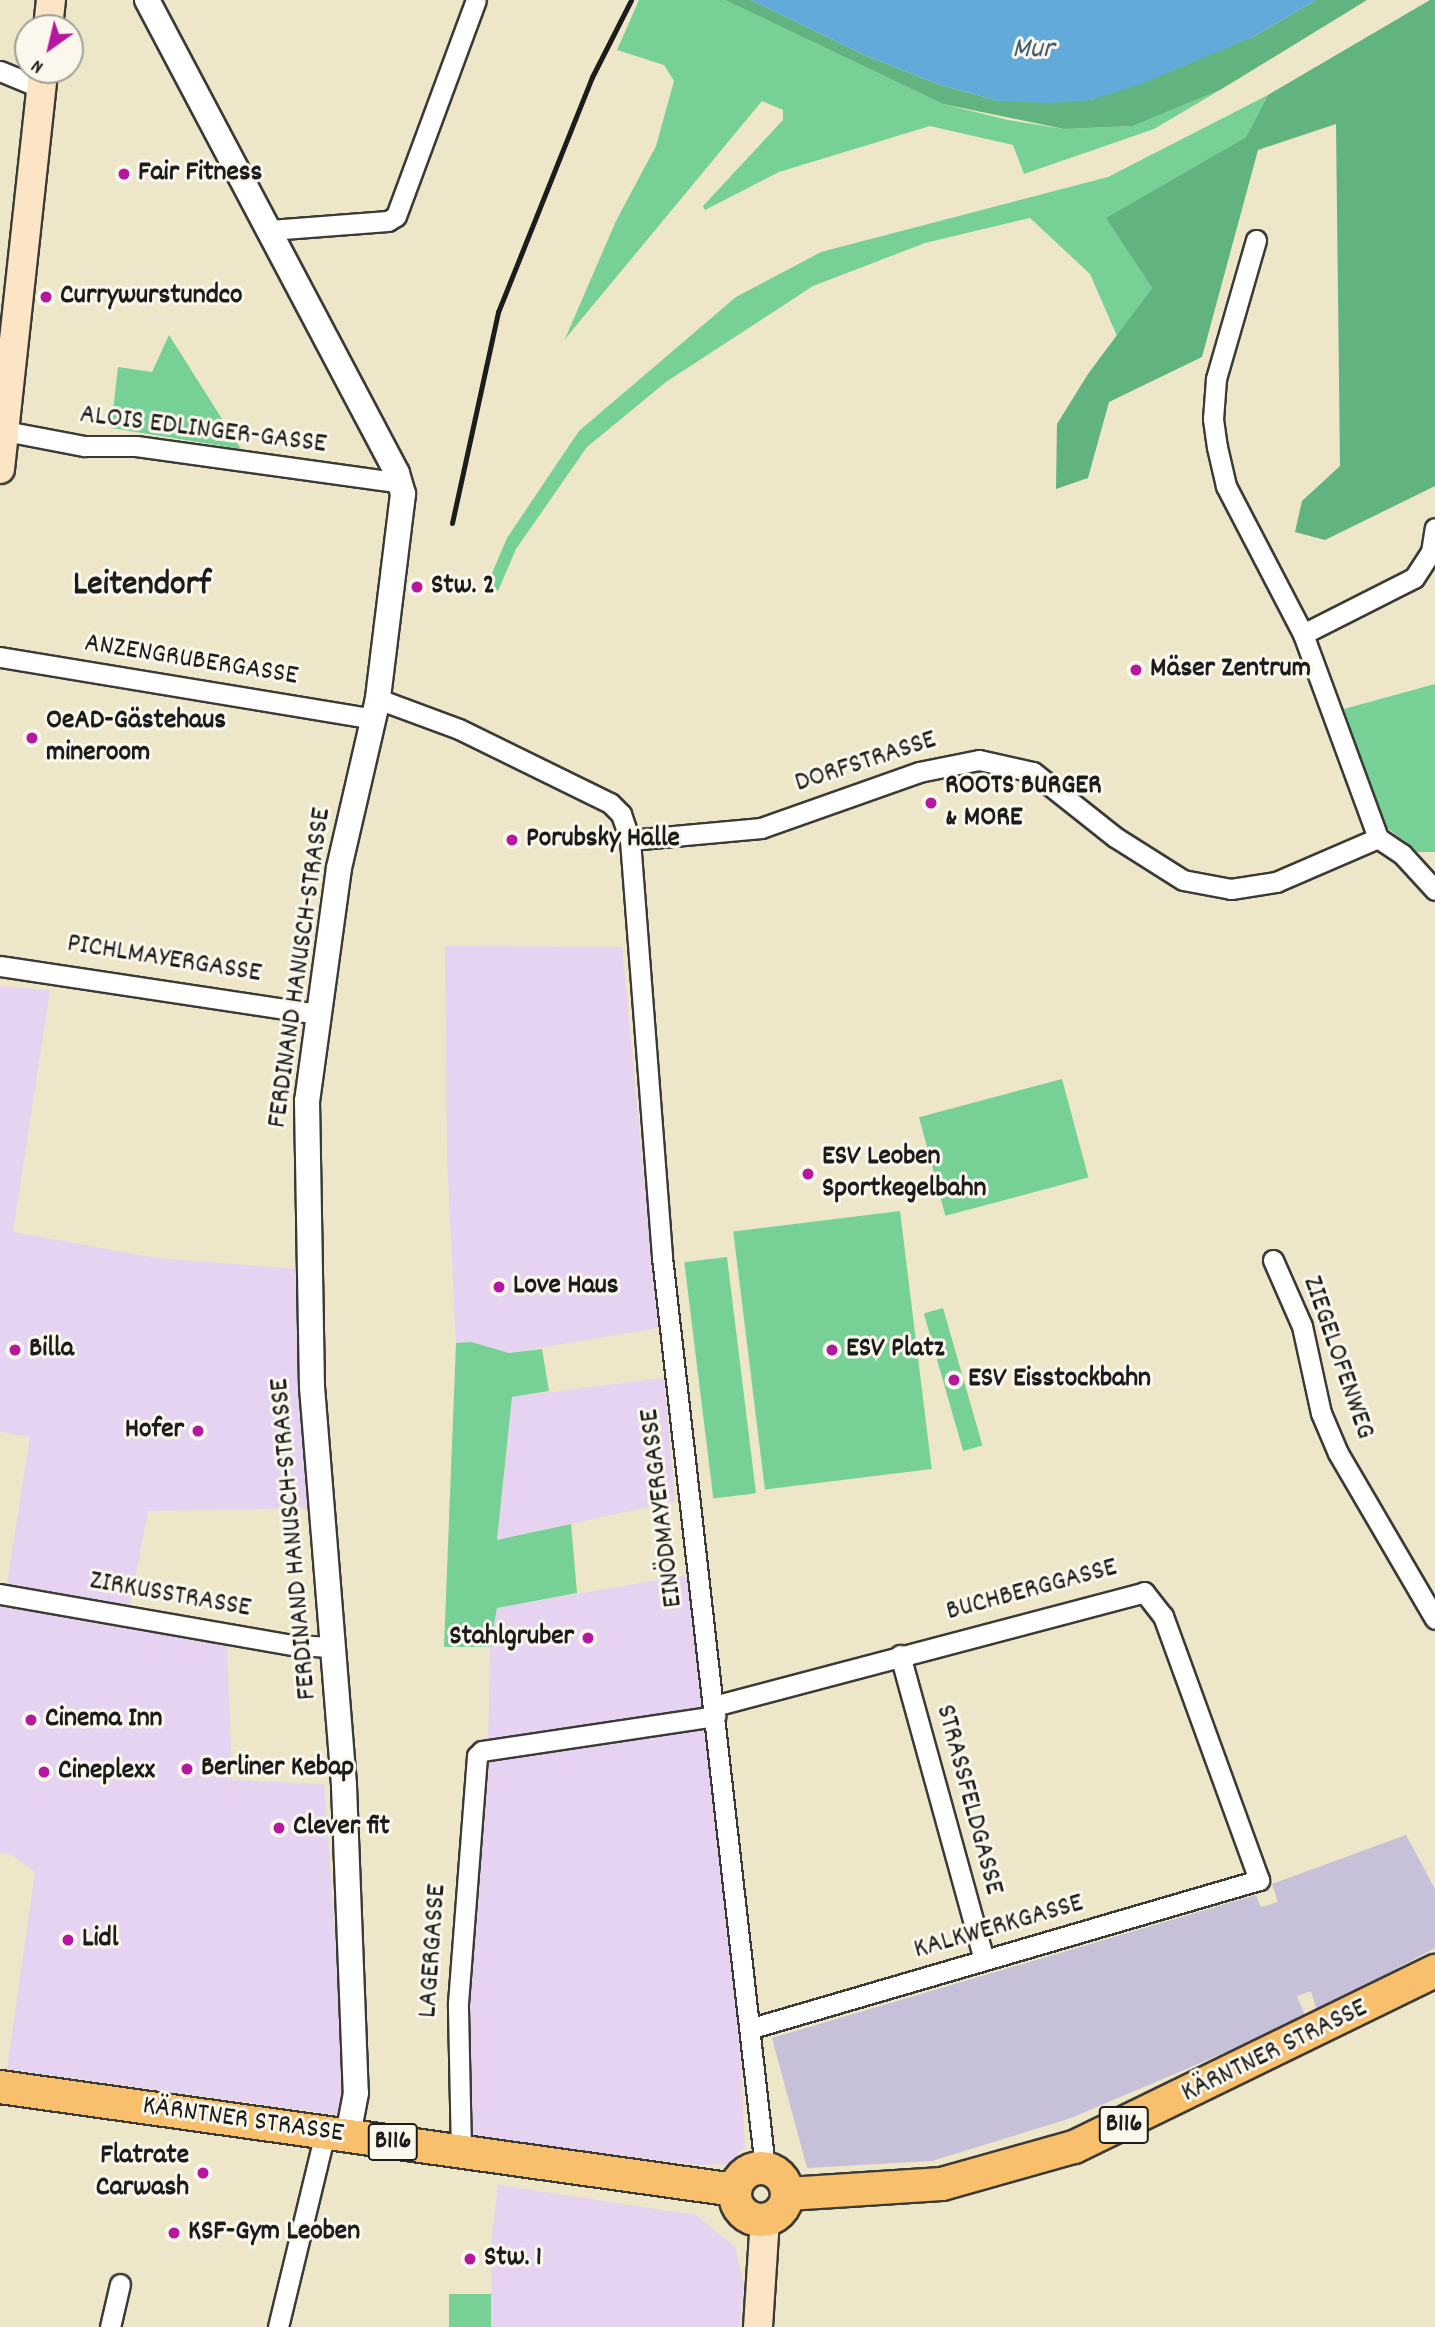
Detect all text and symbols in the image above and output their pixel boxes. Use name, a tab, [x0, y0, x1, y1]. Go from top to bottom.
north arrow	[14, 14, 84, 84]
water label: Mur	[1012, 33, 1054, 69]
text: N	[27, 51, 50, 79]
place label: Fair Fitness	[138, 157, 262, 191]
marker: Fair Fitness	[116, 166, 132, 182]
place label: Currywurstundco	[60, 280, 242, 314]
marker: Currywurstundco	[38, 289, 54, 305]
street label: ALOIS EDLINGER-GASSE	[78, 399, 328, 463]
district label: Leitendorf	[73, 565, 211, 607]
place label: Stw. 2	[431, 570, 495, 604]
marker: Stw. 2	[409, 579, 425, 595]
street label: ANZENGRUBERGASSE	[82, 628, 300, 694]
place label: Mäser Zentrum	[1150, 653, 1311, 687]
marker: Mäser Zentrum	[1128, 662, 1144, 678]
place label: OeAD-Gästehaus mineroom	[46, 705, 226, 771]
street label: DORFSTRASSE	[791, 724, 941, 802]
marker: OeAD-Gästehaus mineroom	[24, 730, 40, 746]
place label: ROOTS BURGER & MORE	[945, 770, 1102, 836]
marker: ROOTS BURGER & MORE	[923, 795, 939, 811]
street label: FERDINAND HANUSCH-STRASSE	[262, 806, 340, 1130]
place label: Porubsky Halle	[526, 823, 680, 857]
marker: Porubsky Halle	[504, 832, 520, 848]
street label: PICHLMAYERGASSE	[65, 928, 263, 992]
place label: ESV Leoben Sportkegelbahn	[822, 1141, 986, 1207]
marker: ESV Leoben Sportkegelbahn	[800, 1166, 816, 1182]
place label: Love Haus	[513, 1270, 619, 1304]
street label: ZIEGELOFENWEG	[1293, 1272, 1381, 1444]
marker: Love Haus	[491, 1279, 507, 1295]
place label: Billa	[29, 1333, 74, 1367]
place label: ESV Platz	[846, 1333, 944, 1367]
marker: Billa	[7, 1342, 23, 1358]
marker: ESV Platz	[824, 1342, 840, 1358]
place label: ESV Eisstockbahn	[968, 1363, 1151, 1397]
marker: ESV Eisstockbahn	[946, 1372, 962, 1388]
street label: FERDINAND HANUSCH-STRASSE	[264, 1377, 326, 1701]
street label: EINÖDMAYERGASSE	[634, 1407, 692, 1609]
place label: Hofer	[125, 1414, 184, 1448]
marker: Hofer	[190, 1423, 206, 1439]
street label: BUCHBERGGASSE	[943, 1552, 1121, 1630]
street label: ZIRKUSSTRASSE	[87, 1565, 253, 1627]
place label: Stahlgruber	[449, 1621, 574, 1655]
marker: Stahlgruber	[580, 1630, 596, 1646]
street label: STRASSFELDGASSE	[927, 1701, 1009, 1899]
place label: Cinema Inn	[45, 1703, 163, 1737]
marker: Cinema Inn	[23, 1712, 39, 1728]
place label: Berliner Kebap	[201, 1752, 354, 1786]
place label: Cineplexx	[58, 1755, 155, 1789]
marker: Berliner Kebap	[179, 1761, 195, 1777]
marker: Cineplexx	[36, 1764, 52, 1780]
place label: Clever fit	[293, 1811, 390, 1845]
marker: Clever fit	[271, 1820, 287, 1836]
street label: LAGERGASSE	[413, 1883, 455, 2019]
street label: KALKWERKGASSE	[910, 1888, 1088, 1968]
place label: Lidl	[82, 1923, 118, 1957]
marker: Lidl	[60, 1932, 76, 1948]
street label: KÄRNTNER STRASSE	[1177, 1993, 1373, 2111]
street label: KÄRNTNER STRASSE	[140, 2090, 346, 2152]
road number: B116	[1098, 2102, 1150, 2148]
road number: B116	[367, 2120, 419, 2164]
place label: Flatrate Carwash	[96, 2140, 189, 2206]
marker: Flatrate Carwash	[195, 2165, 211, 2181]
place label: KSF-Gym Leoben	[188, 2216, 360, 2250]
marker: KSF-Gym Leoben	[166, 2225, 182, 2241]
place label: Stw. 1	[484, 2242, 542, 2276]
marker: Stw. 1	[462, 2251, 478, 2267]

